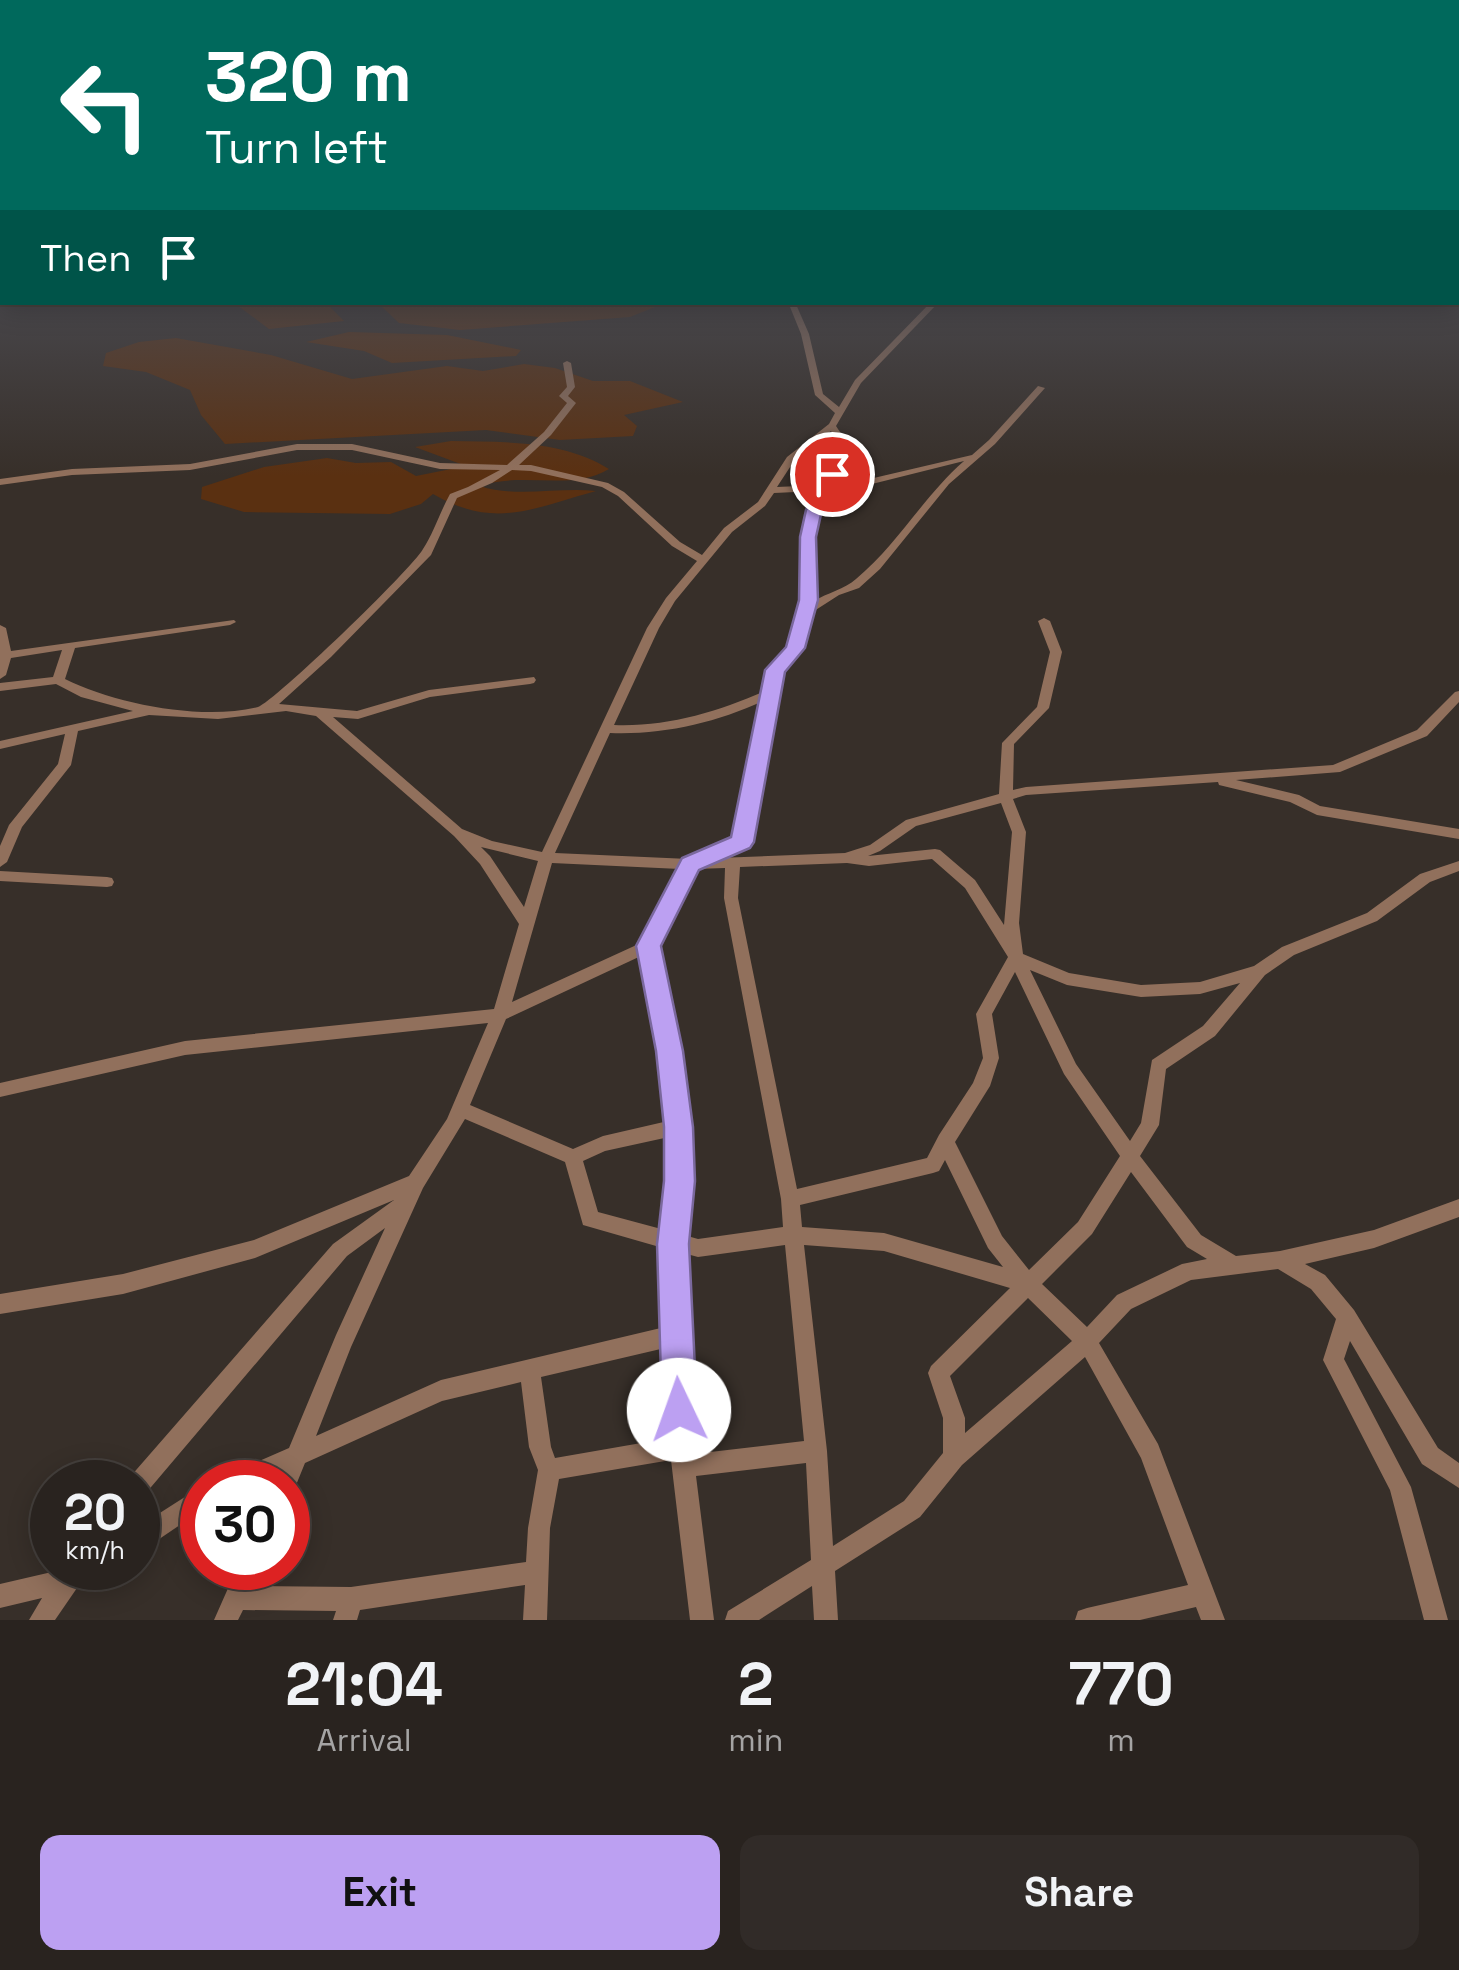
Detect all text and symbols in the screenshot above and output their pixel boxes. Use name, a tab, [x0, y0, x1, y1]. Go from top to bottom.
text: 320 m	[205, 32, 412, 121]
icon: left	[40, 40, 170, 170]
text: Turn left	[205, 119, 388, 176]
icon: arrive	[151, 230, 206, 285]
text: Then	[40, 234, 131, 282]
pin	[790, 432, 875, 517]
icon: arrive	[805, 447, 860, 502]
position arrow	[627, 1358, 731, 1462]
speed limit sign: 30	[180, 1460, 310, 1590]
text: 20	[64, 1481, 126, 1545]
text: km/h	[65, 1534, 125, 1566]
text: 21:04	[285, 1646, 443, 1723]
text: 2	[738, 1646, 774, 1723]
text: 770	[1069, 1646, 1174, 1723]
text: Arrival	[317, 1720, 412, 1760]
text: min	[728, 1720, 783, 1760]
text: m	[1107, 1720, 1135, 1760]
button: Exit	[40, 1835, 720, 1950]
button: Share	[740, 1835, 1419, 1950]

